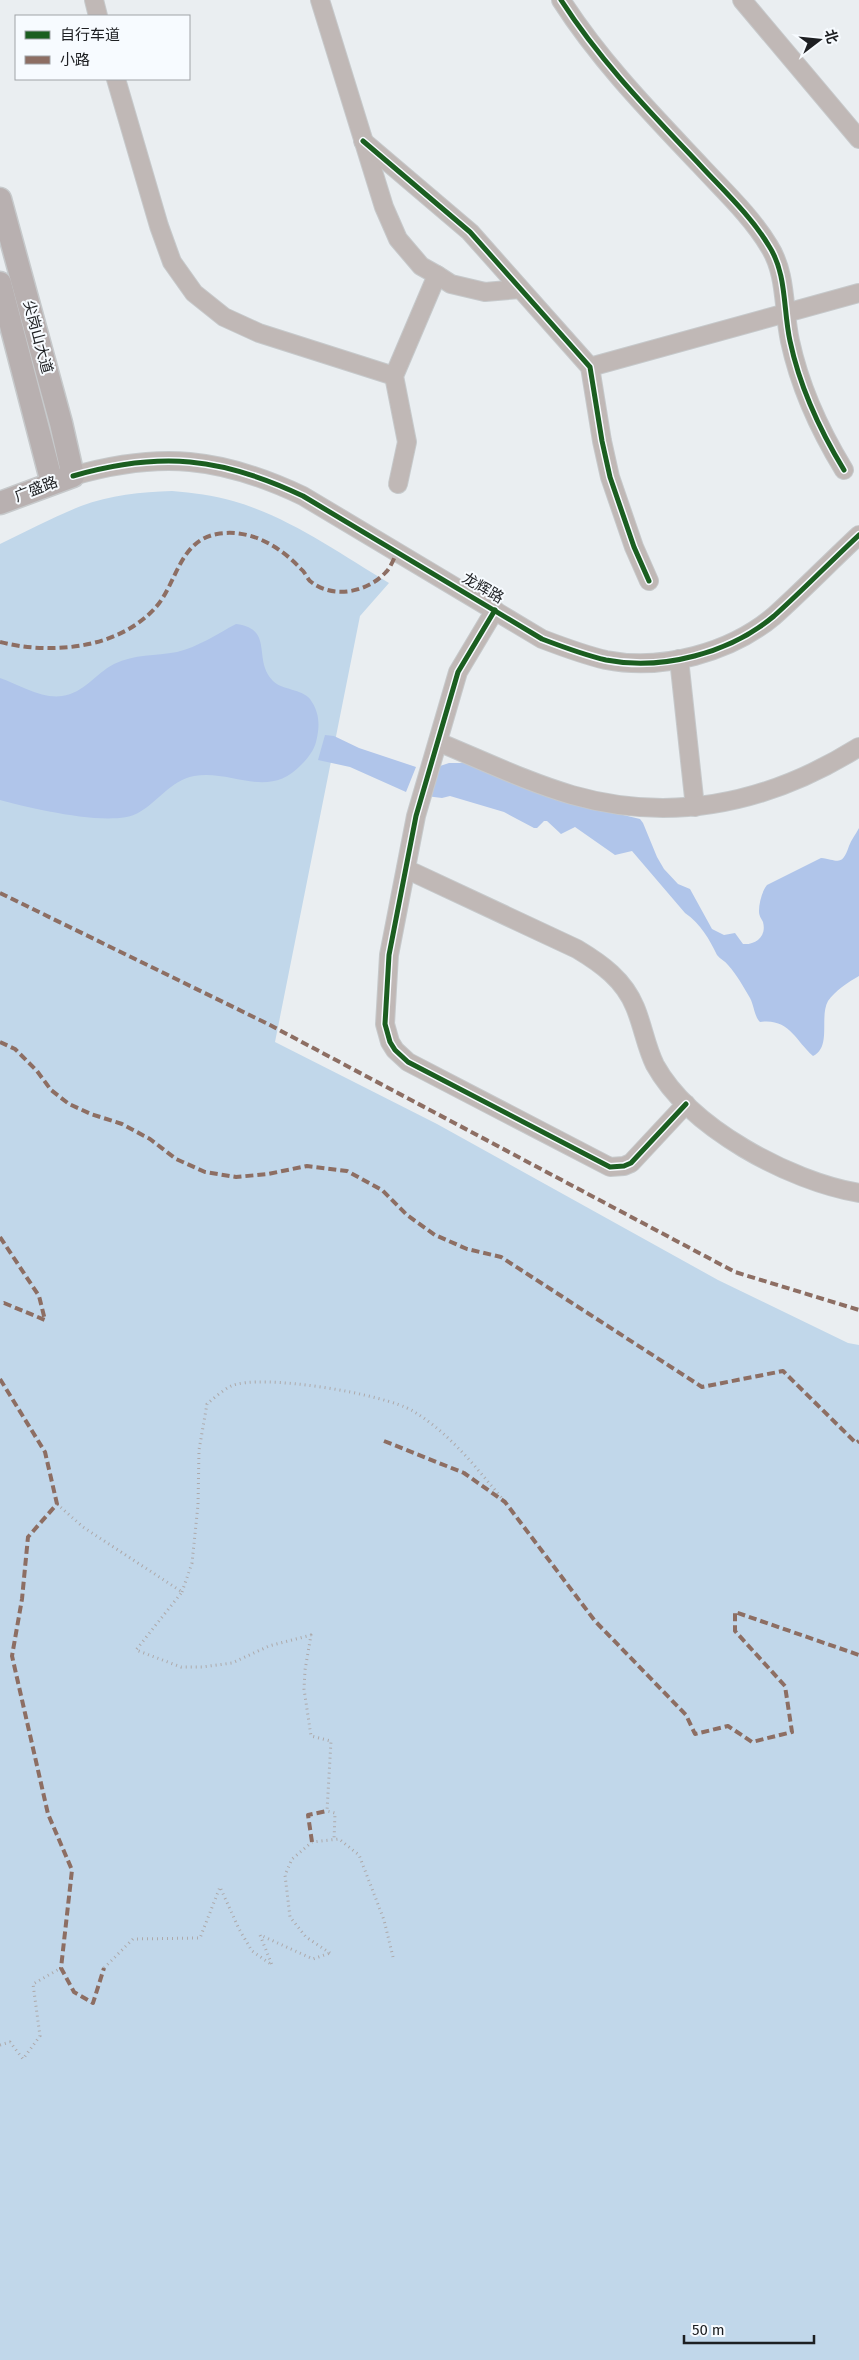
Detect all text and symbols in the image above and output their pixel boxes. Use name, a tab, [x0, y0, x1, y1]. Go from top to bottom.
legend	[15, 15, 190, 80]
north arrow	[794, 15, 844, 65]
text: 自行车道	[60, 26, 120, 44]
text: 北	[821, 27, 841, 46]
text: 小路	[60, 51, 90, 69]
street label: 尖岗山大道	[20, 298, 56, 376]
street label: 广盛路	[12, 473, 60, 505]
street label: 龙辉路	[459, 569, 507, 607]
scale bar	[684, 2312, 814, 2344]
text: 50 m	[692, 2321, 725, 2339]

